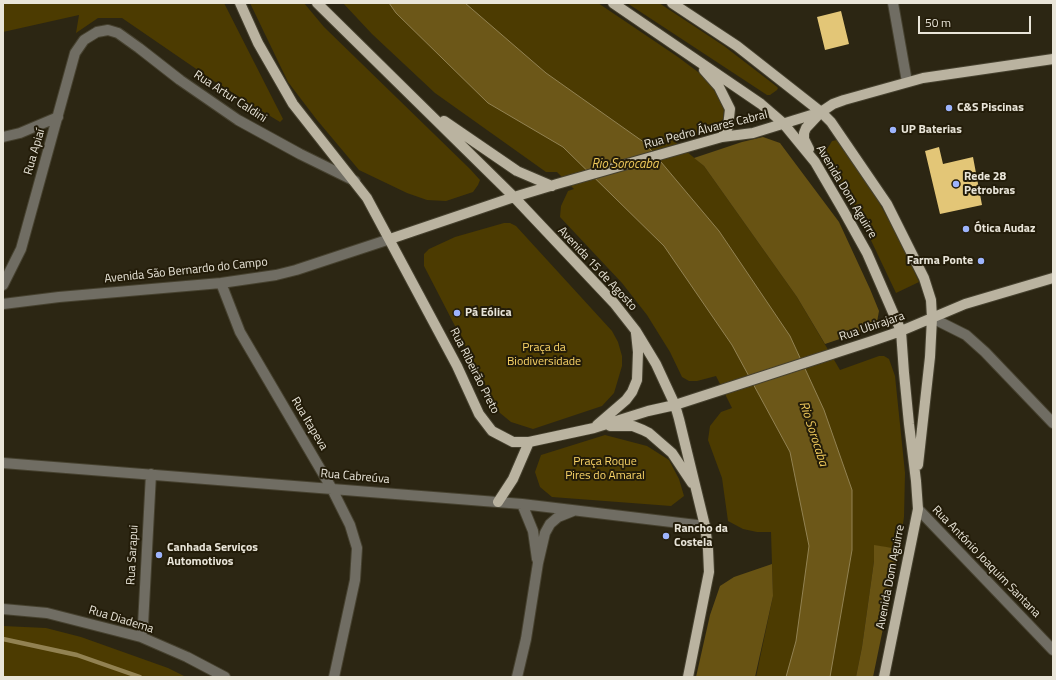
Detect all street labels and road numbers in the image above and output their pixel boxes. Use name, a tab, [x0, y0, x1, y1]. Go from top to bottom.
street label: Rua Artur Caldini	[191, 68, 269, 126]
street label: Rua Pedro Álvares Cabral	[643, 108, 769, 152]
street label: Rua Apiaí	[22, 127, 48, 177]
street label: Avenida Dom Aguirre	[813, 143, 879, 241]
street label: Avenida 15 de Agosto	[554, 224, 640, 314]
street label: Avenida São Bernardo do Campo	[104, 255, 268, 287]
street label: Rua Ubirajara	[838, 309, 906, 345]
street label: Rua Ribeirão Preto	[446, 326, 502, 416]
street label: Rua Itapeva	[287, 395, 331, 453]
street label: Rua Cabreúva	[320, 467, 390, 487]
street label: Rua Antônio Joaquim Santana	[929, 503, 1043, 621]
street label: Rua Sarapui	[124, 524, 142, 586]
street label: Avenida Dom Aguirre	[874, 524, 908, 630]
street label: Rua Diadema	[87, 603, 155, 637]

